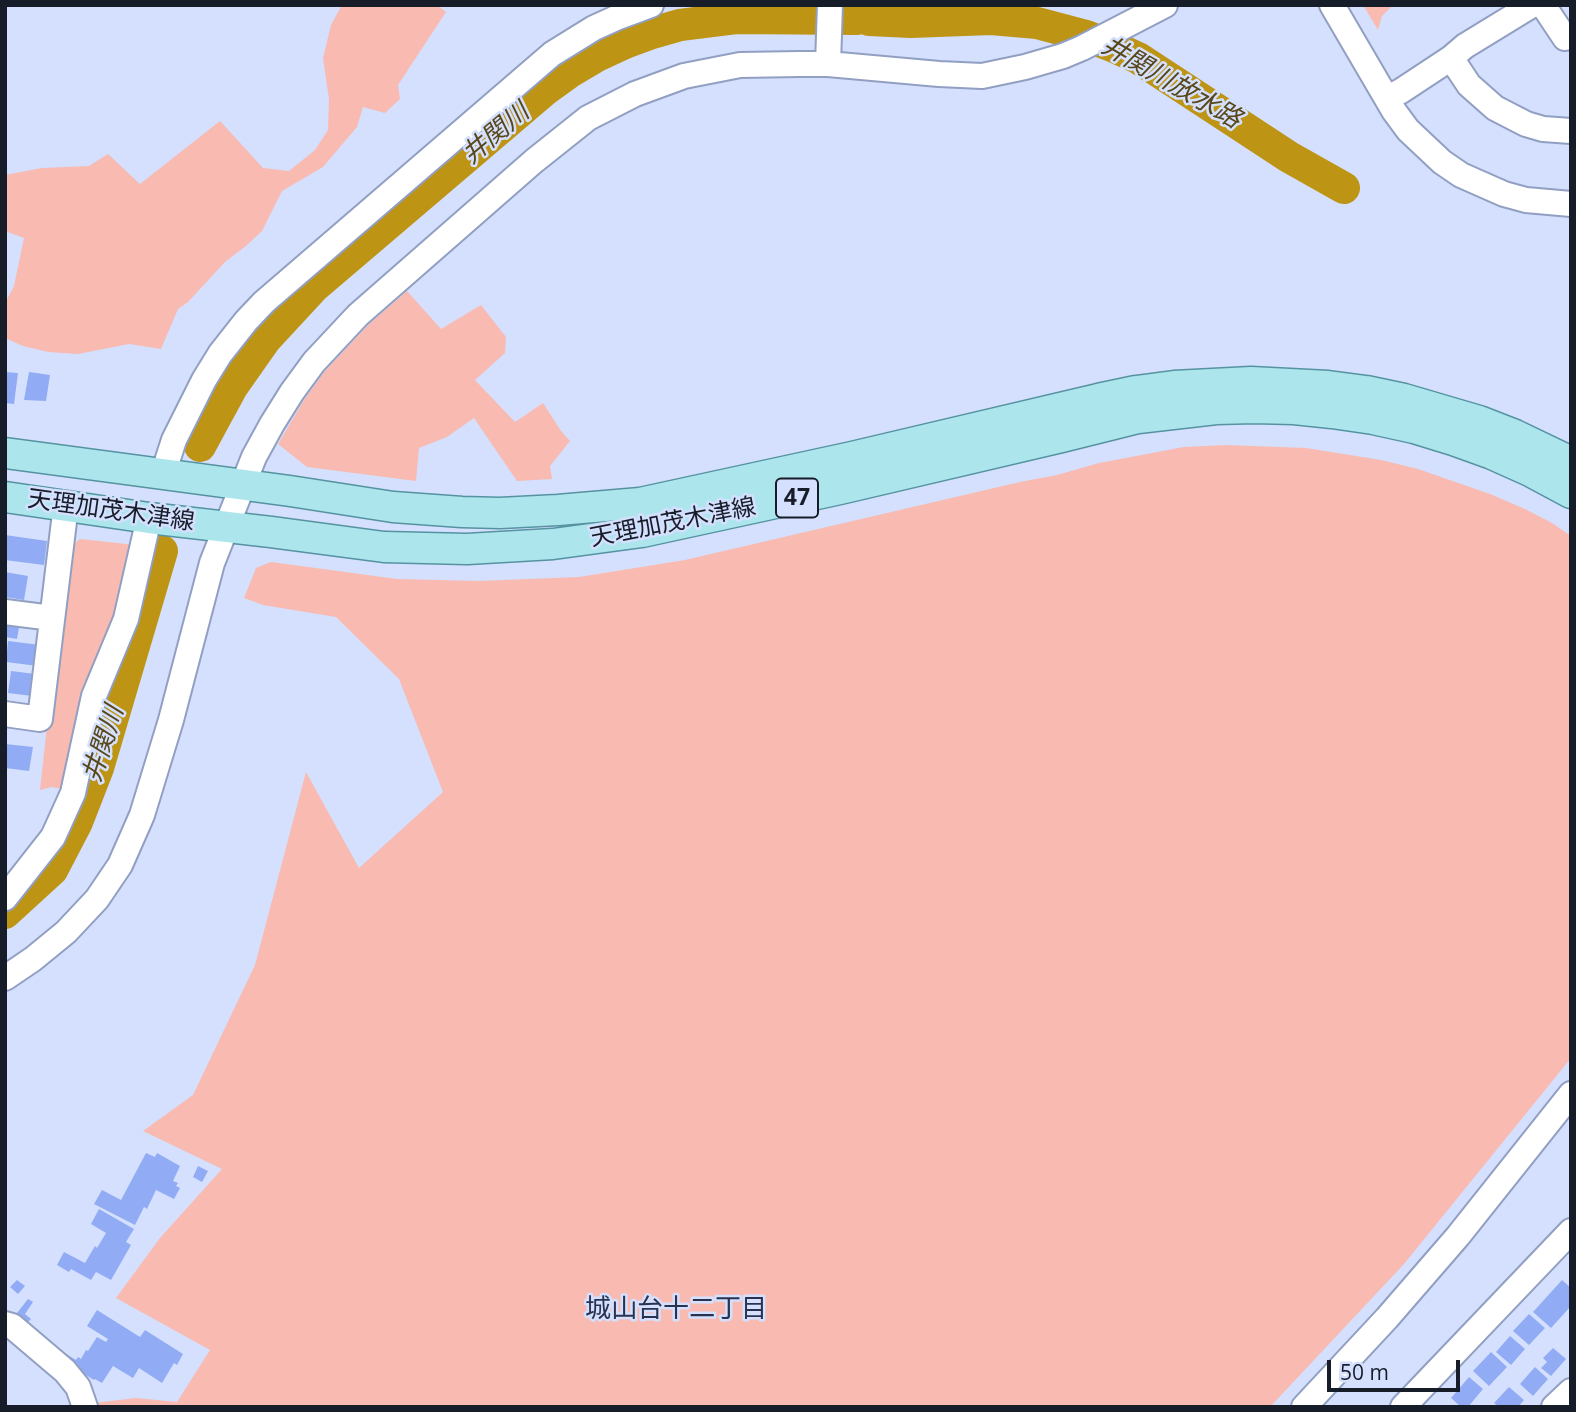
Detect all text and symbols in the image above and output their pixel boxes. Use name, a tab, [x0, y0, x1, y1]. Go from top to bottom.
water label: 井関川放水路	[1096, 30, 1246, 136]
water label: 井関川	[456, 97, 536, 171]
road number: 47	[776, 478, 818, 518]
street label: 天理加茂木津線	[26, 485, 196, 537]
street label: 天理加茂木津線	[588, 493, 758, 553]
water label: 井関川	[77, 702, 131, 786]
district label: 城山台十二丁目	[585, 1294, 767, 1326]
scale bar	[1331, 1346, 1464, 1390]
text: 50 m	[1340, 1358, 1389, 1386]

